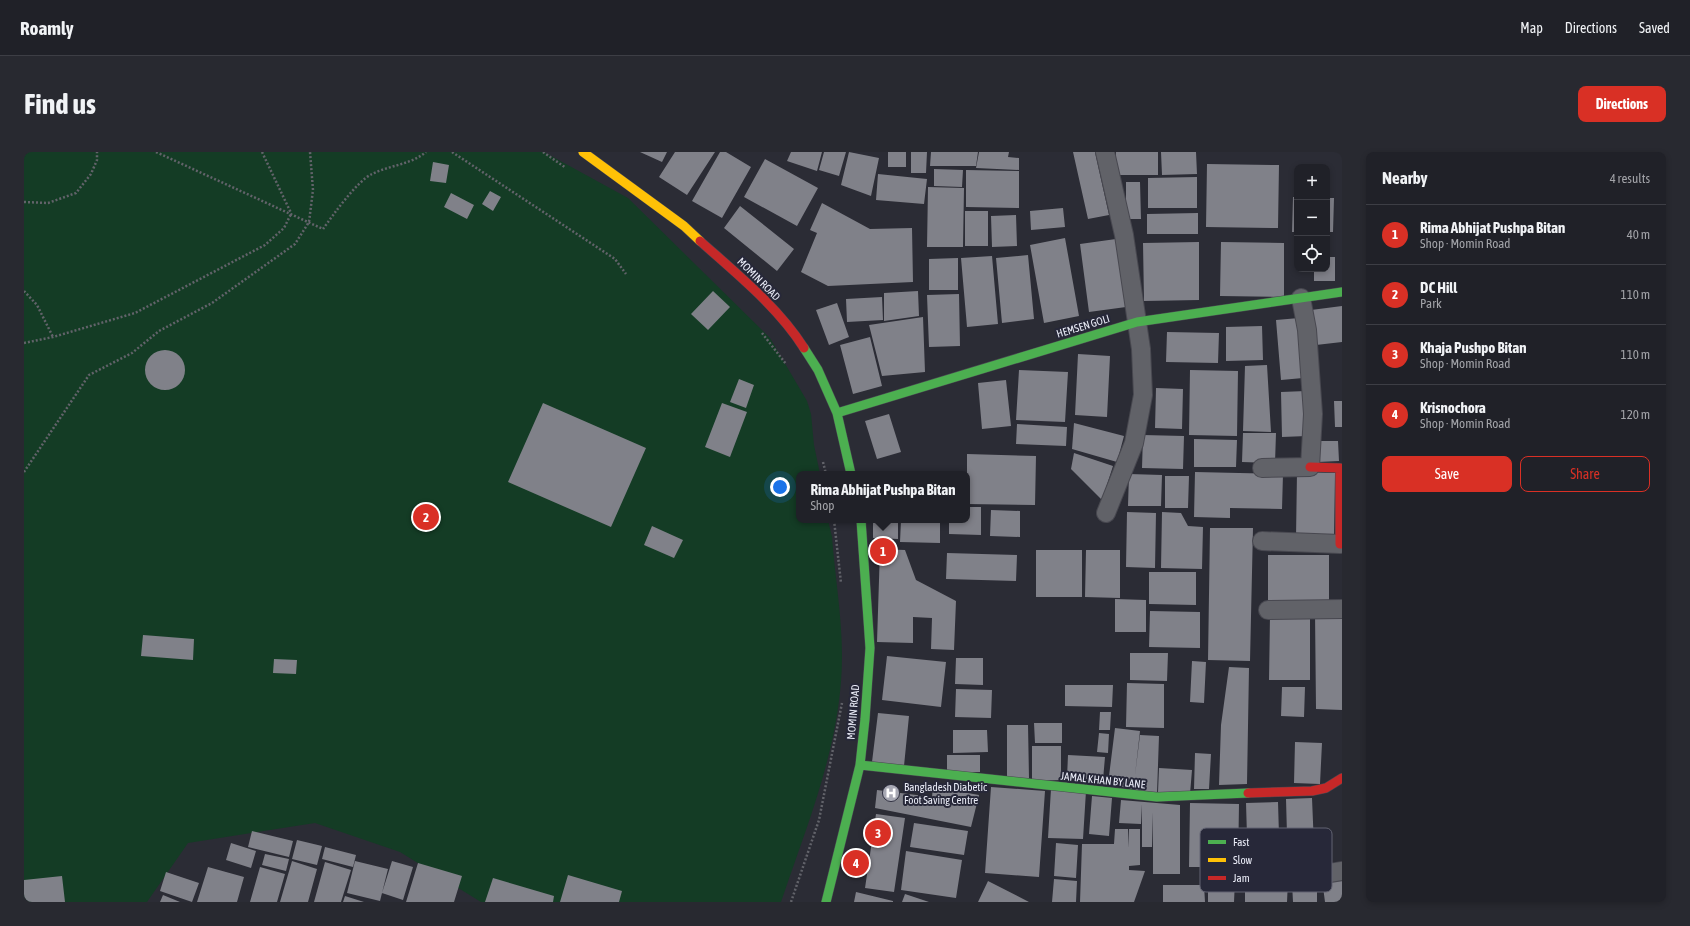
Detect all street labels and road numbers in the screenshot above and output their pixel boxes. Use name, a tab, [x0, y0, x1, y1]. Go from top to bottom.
street label: MOMIN ROAD	[735, 255, 783, 303]
street label: HEMSEN GOLI	[1055, 312, 1111, 340]
street label: MOMIN ROAD	[845, 684, 861, 740]
street label: JAMAL KHAN BY LANE	[1060, 770, 1146, 790]

